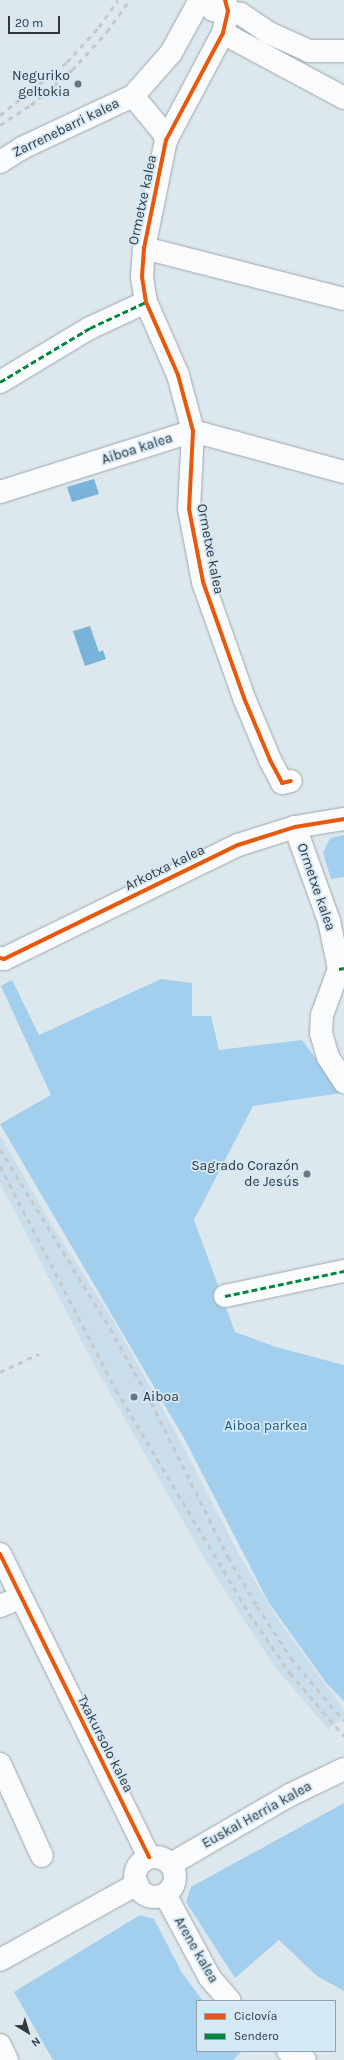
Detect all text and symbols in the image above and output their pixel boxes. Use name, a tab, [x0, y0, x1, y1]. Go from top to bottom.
scale bar	[10, 8, 62, 34]
text: 20 m	[15, 16, 43, 30]
place label: Neguriko geltokia	[12, 68, 70, 100]
marker: Neguriko geltokia	[73, 79, 83, 89]
street label: Zarrenebarri kalea	[10, 95, 122, 161]
street label: Ormetxe kalea	[125, 153, 161, 247]
street label: Aiboa kalea	[99, 430, 175, 468]
street label: Ormetxe kalea	[193, 502, 227, 596]
street label: Arkotxa kalea	[122, 841, 208, 895]
street label: Ormetxe kalea	[293, 841, 339, 933]
place label: Sagrado Corazón de Jesús	[191, 1158, 299, 1190]
marker: Sagrado Corazón de Jesús	[302, 1169, 312, 1179]
place label: Aiboa	[143, 1389, 179, 1405]
marker: Aiboa	[128, 1391, 140, 1403]
park label: Aiboa parkea	[225, 1418, 307, 1434]
street label: Txakursolo kalea	[73, 1693, 137, 1795]
street label: Euskal Herria kalea	[199, 1778, 315, 1852]
street label: Arene kalea	[170, 1914, 222, 1986]
legend	[196, 2000, 336, 2052]
text: Ciclovía	[234, 2009, 277, 2023]
north arrow	[8, 2012, 48, 2052]
text: Sendero	[234, 2029, 279, 2043]
text: N	[29, 2034, 43, 2049]

